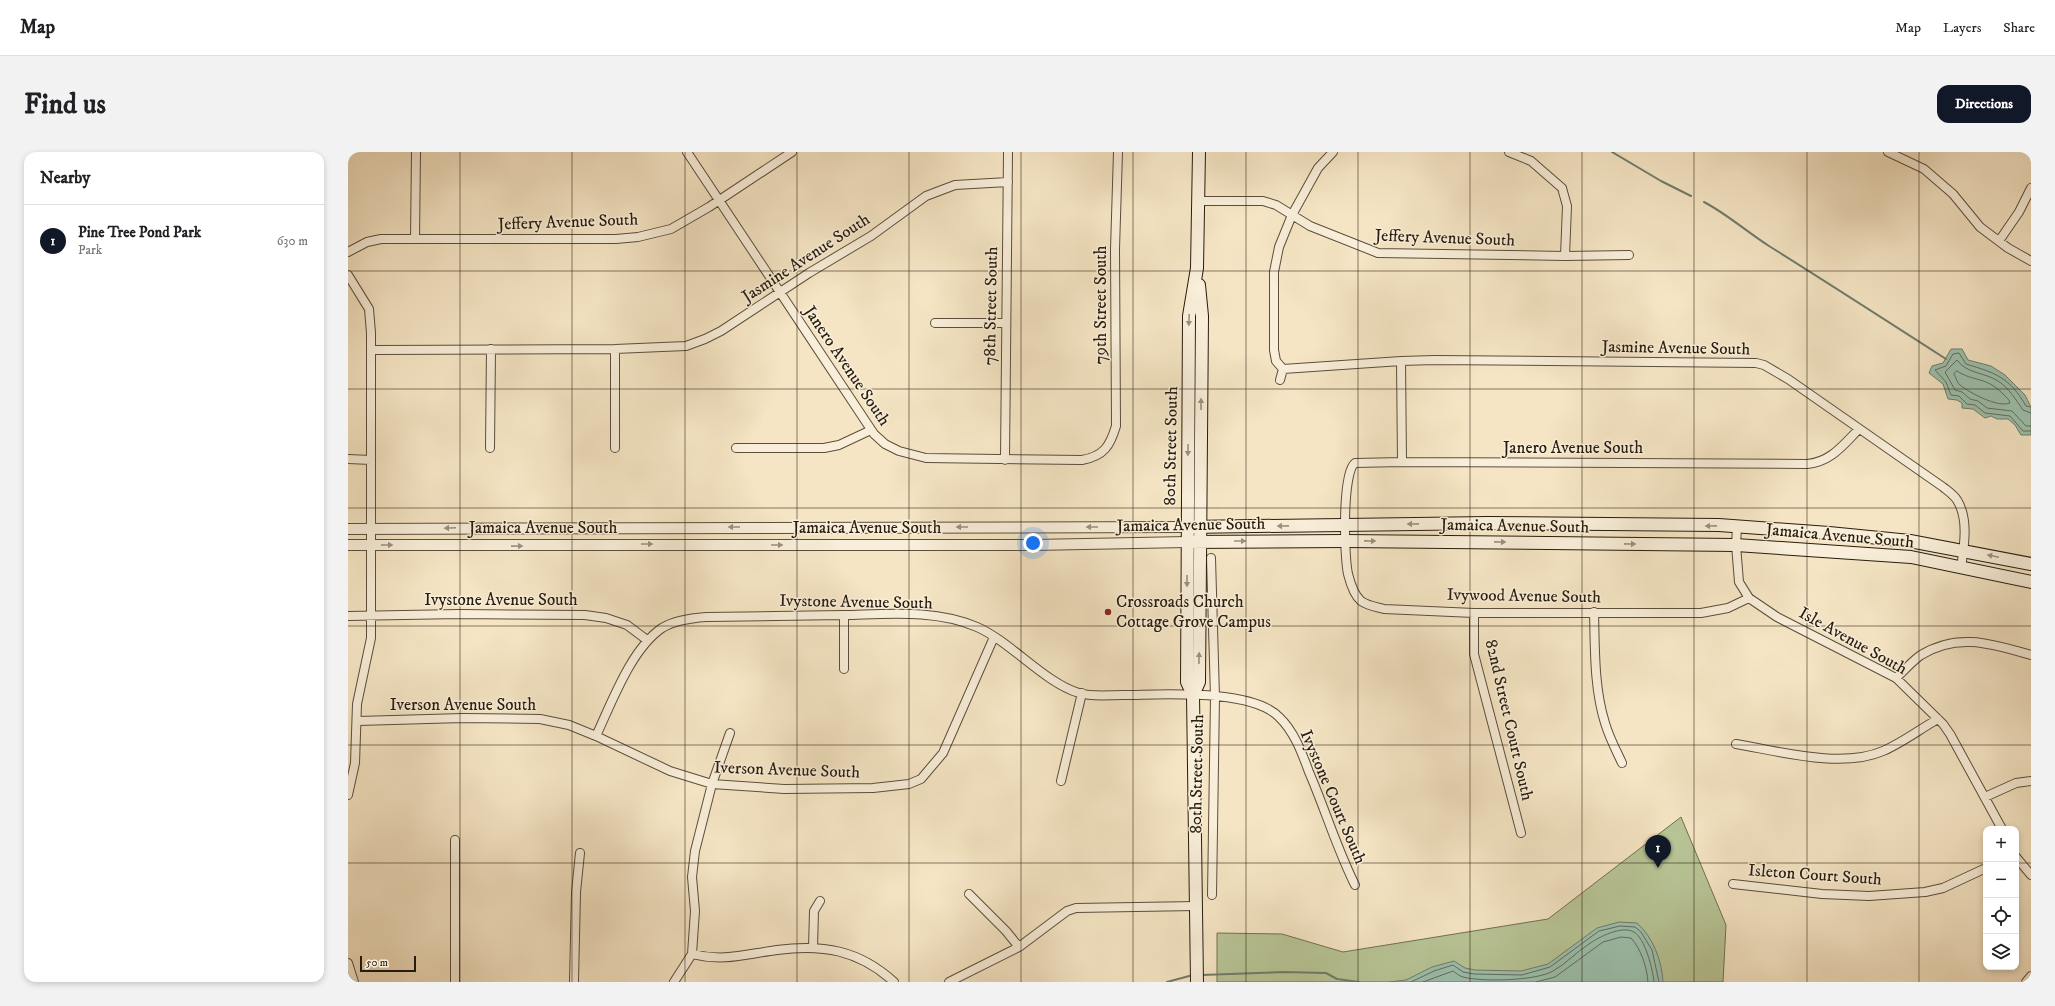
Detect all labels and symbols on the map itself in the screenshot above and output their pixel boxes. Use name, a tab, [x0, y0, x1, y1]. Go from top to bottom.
street label: Jasmine Avenue South	[736, 208, 874, 309]
street label: Jeffery Avenue South	[495, 209, 639, 236]
street label: Jeffery Avenue South	[1372, 224, 1516, 251]
street label: 79th Street South	[1090, 245, 1112, 365]
street label: 78th Street South	[979, 246, 1003, 366]
street label: Janero Avenue South	[798, 300, 895, 430]
one-way arrow	[1186, 314, 1193, 326]
street label: Jasmine Avenue South	[1600, 336, 1750, 360]
street label: 80th Street South	[1159, 386, 1183, 506]
one-way arrow	[1198, 397, 1204, 410]
street label: Janero Avenue South	[1501, 437, 1643, 459]
one-way arrow	[1185, 444, 1191, 457]
street label: Jamaica Avenue South	[1114, 513, 1266, 537]
street label: Jamaica Avenue South	[1438, 514, 1590, 538]
street label: Jamaica Avenue South	[467, 517, 617, 539]
street label: Jamaica Avenue South	[791, 517, 941, 539]
street label: Jamaica Avenue South	[1763, 518, 1915, 553]
one-way arrow	[1406, 521, 1419, 527]
one-way arrow	[1705, 522, 1717, 529]
one-way arrow	[1276, 523, 1289, 529]
one-way arrow	[727, 524, 740, 530]
one-way arrow	[955, 524, 968, 530]
one-way arrow	[1085, 524, 1098, 530]
one-way arrow	[443, 525, 456, 531]
your location	[1023, 533, 1043, 553]
one-way arrow	[1234, 538, 1247, 544]
one-way arrow	[1364, 538, 1377, 544]
one-way arrow	[1494, 539, 1507, 545]
one-way arrow	[641, 541, 654, 547]
one-way arrow	[1624, 541, 1637, 547]
one-way arrow	[381, 542, 394, 548]
one-way arrow	[771, 542, 784, 548]
one-way arrow	[511, 543, 524, 549]
one-way arrow	[1987, 552, 1999, 558]
one-way arrow	[1184, 575, 1190, 588]
street label: Ivywood Avenue South	[1447, 584, 1601, 608]
street label: Ivystone Avenue South	[424, 589, 578, 611]
street label: Ivystone Avenue South	[779, 590, 933, 614]
place label: Crossroads Church Cottage Grove Campus	[1116, 591, 1271, 633]
street label: Isle Avenue South	[1795, 602, 1911, 680]
marker: Crossroads Church Cottage Grove Campus	[1103, 607, 1113, 617]
street label: 82nd Street Court South	[1480, 637, 1538, 803]
one-way arrow	[1196, 651, 1202, 664]
street label: Iverson Avenue South	[390, 694, 536, 716]
street label: 80th Street South	[1185, 714, 1209, 834]
street label: Ivystone Court South	[1295, 726, 1371, 868]
street label: Iverson Avenue South	[713, 756, 861, 784]
pin: 1	[1645, 835, 1671, 868]
street label: Isleton Court South	[1747, 859, 1883, 891]
scale bar	[360, 954, 416, 973]

